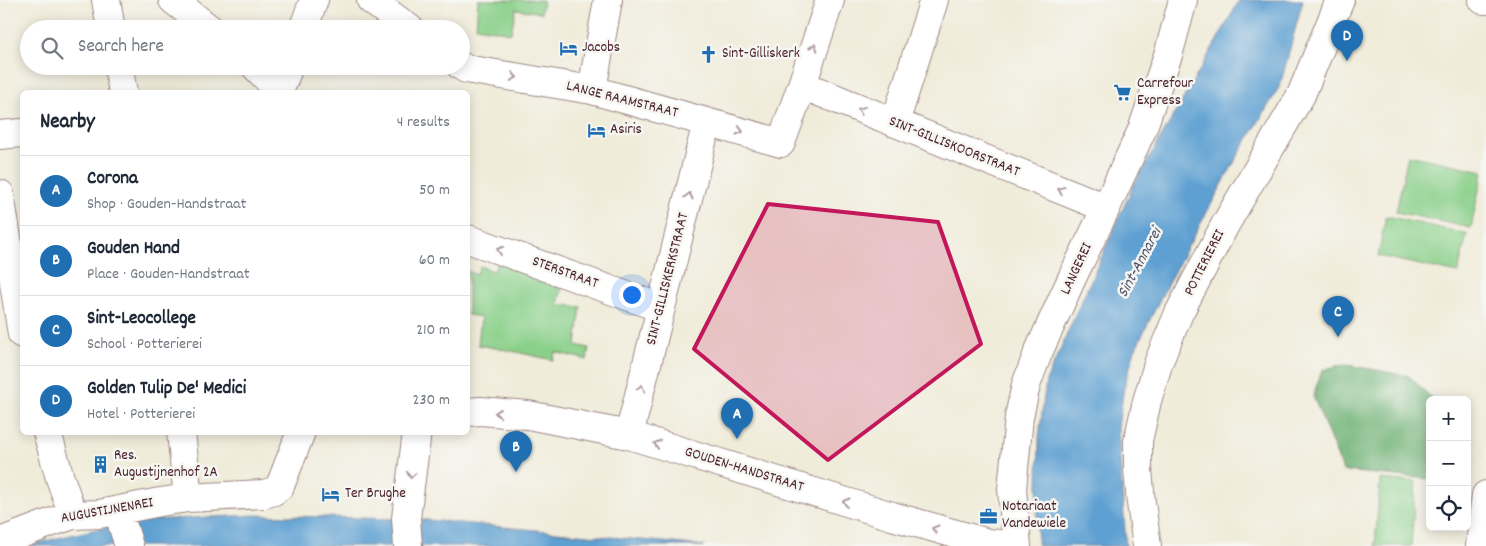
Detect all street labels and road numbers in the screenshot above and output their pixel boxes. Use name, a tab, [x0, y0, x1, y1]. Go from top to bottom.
street label: LANGE RAAMSTRAAT	[564, 75, 680, 125]
street label: SINT-GILLISKOORSTRAAT	[885, 111, 1023, 183]
street label: SINT-GILLISKERKSTRAAT	[641, 210, 695, 348]
street label: POTTERIEREI	[1179, 226, 1231, 300]
street label: LANGEREI	[1055, 239, 1099, 299]
street label: STERSTRAAT	[529, 251, 601, 295]
street label: GOUDEN-HANDSTRAAT	[682, 441, 806, 499]
street label: AUGUSTIJNENREI	[59, 492, 155, 530]

